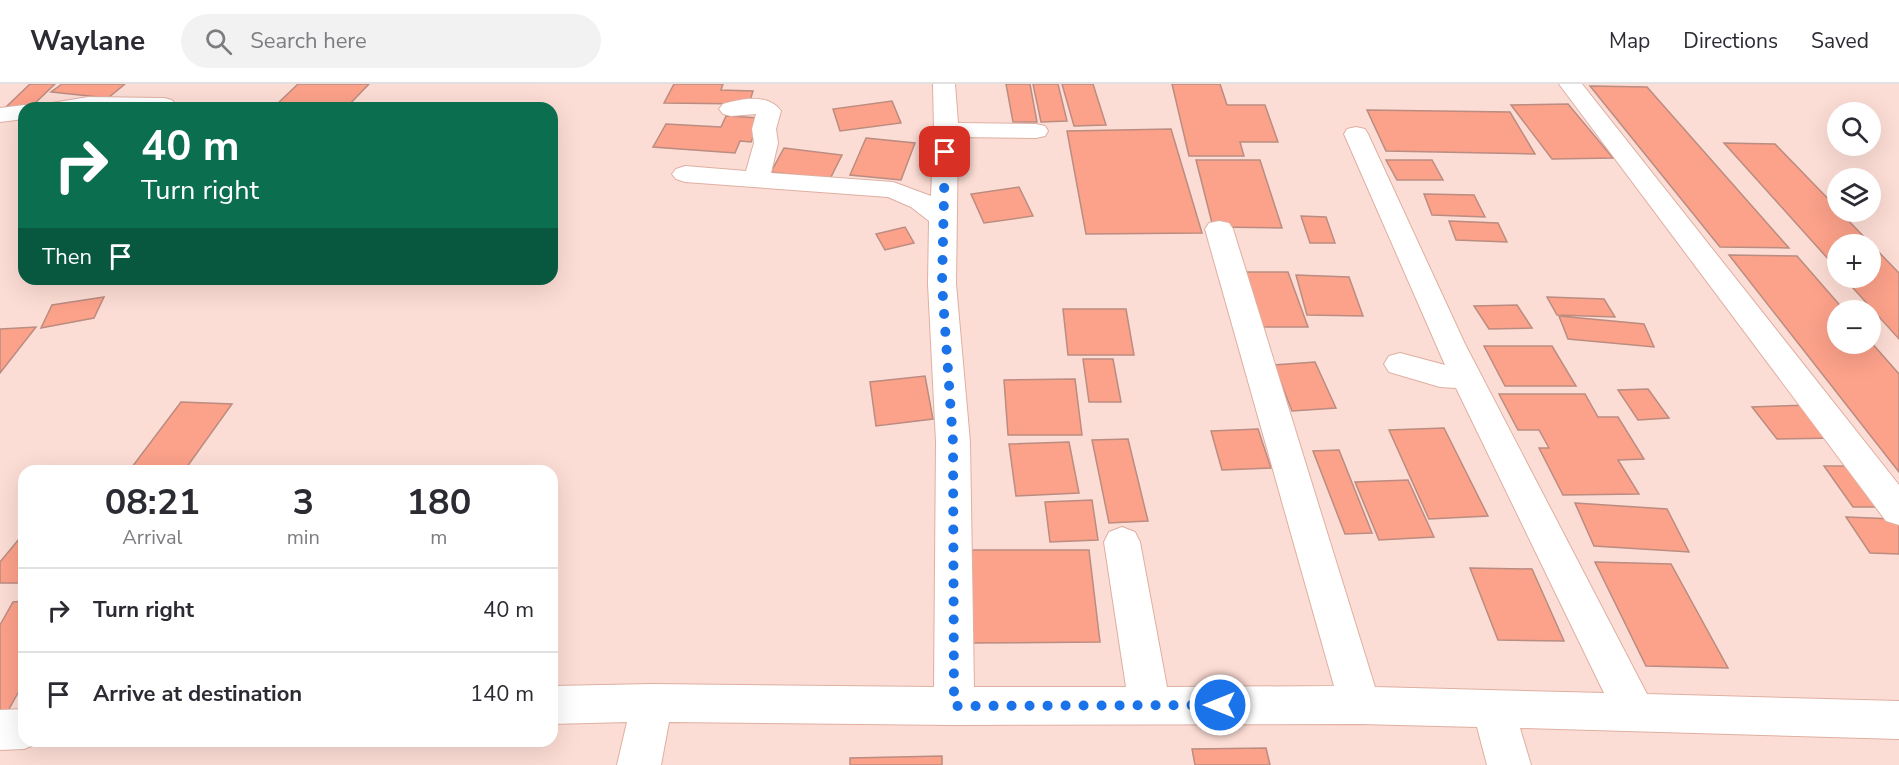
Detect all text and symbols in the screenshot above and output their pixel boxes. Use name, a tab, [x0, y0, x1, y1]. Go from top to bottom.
search box	[181, 14, 601, 68]
text: Waylane	[30, 22, 145, 60]
icon: search	[202, 25, 235, 58]
text: Search here	[250, 26, 367, 56]
text: Map	[1609, 27, 1650, 55]
text: Directions	[1683, 27, 1778, 55]
text: Saved	[1811, 27, 1869, 55]
map controls	[1827, 102, 1881, 354]
button: search	[1827, 102, 1881, 156]
text: 40 m	[141, 118, 240, 175]
icon: right	[42, 126, 120, 204]
pin	[919, 126, 970, 177]
icon: arrive	[928, 135, 961, 168]
button: layers	[1827, 168, 1881, 222]
text: Turn right	[141, 172, 259, 209]
button: +	[1827, 234, 1881, 288]
icon: arrive	[104, 240, 137, 273]
text: Then	[42, 242, 92, 272]
button: −	[1827, 300, 1881, 354]
text: 08:21	[105, 478, 200, 527]
text: 3	[292, 478, 314, 527]
text: 180	[406, 478, 471, 527]
text: Arrival	[122, 524, 182, 551]
text: min	[287, 524, 320, 551]
text: m	[430, 524, 447, 551]
icon: right	[42, 594, 75, 627]
text: Turn right	[93, 595, 194, 625]
text: 40 m	[483, 595, 534, 625]
position arrow	[1188, 673, 1252, 737]
icon: arrive	[42, 678, 75, 711]
text: Arrive at destination	[93, 679, 302, 709]
text: 140 m	[470, 679, 534, 709]

